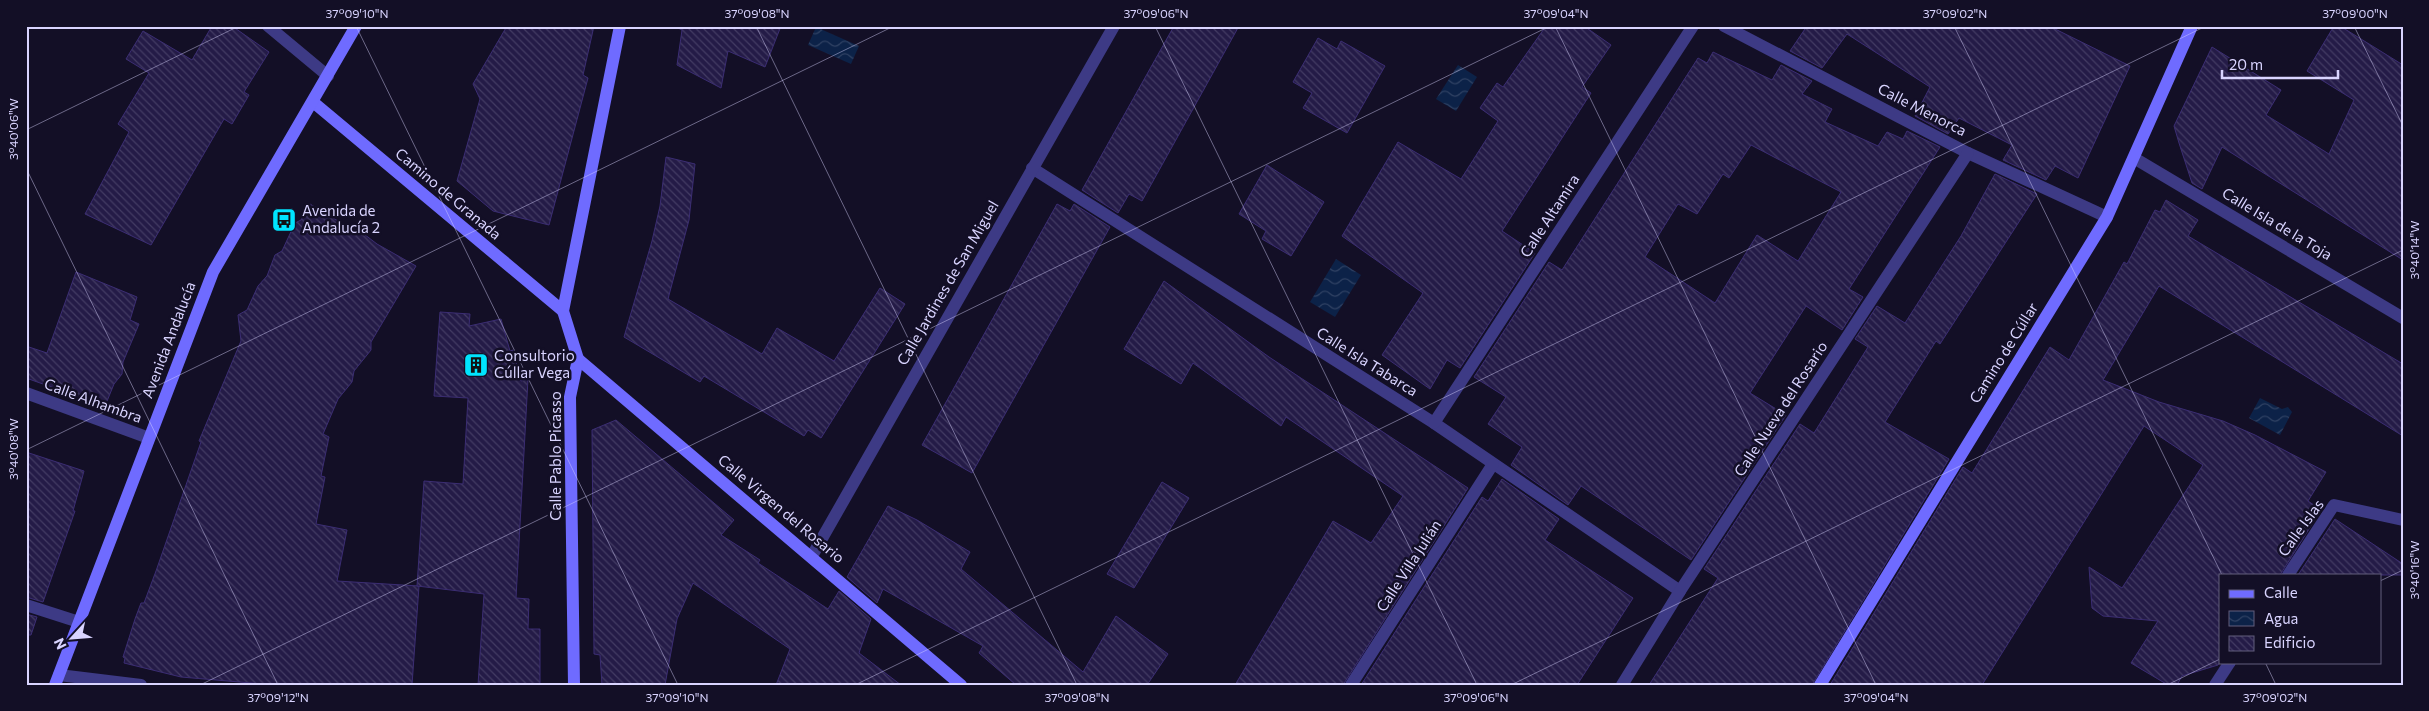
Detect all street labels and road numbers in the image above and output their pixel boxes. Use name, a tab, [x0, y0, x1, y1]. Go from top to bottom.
street label: Calle Menorca	[1875, 79, 1970, 139]
street label: Camino de Granada	[392, 144, 505, 243]
street label: Calle Altamira	[1516, 171, 1583, 260]
street label: Calle Isla de la Toja	[2219, 183, 2336, 263]
street label: Calle Jardines de San Miguel	[893, 197, 1002, 368]
street label: Avenida Andalucía	[137, 279, 199, 401]
street label: Camino de Cúllar	[1965, 299, 2041, 406]
street label: Calle Isla Tabarca	[1314, 323, 1421, 400]
street label: Calle Nueva del Rosario	[1730, 338, 1831, 479]
street label: Calle Alhambra	[42, 374, 145, 426]
street label: Calle Pablo Picasso	[546, 391, 564, 521]
street label: Calle Virgen del Rosario	[715, 450, 848, 566]
street label: Calle Islas	[2274, 495, 2327, 559]
street label: Calle Villa Julián	[1372, 516, 1445, 615]

